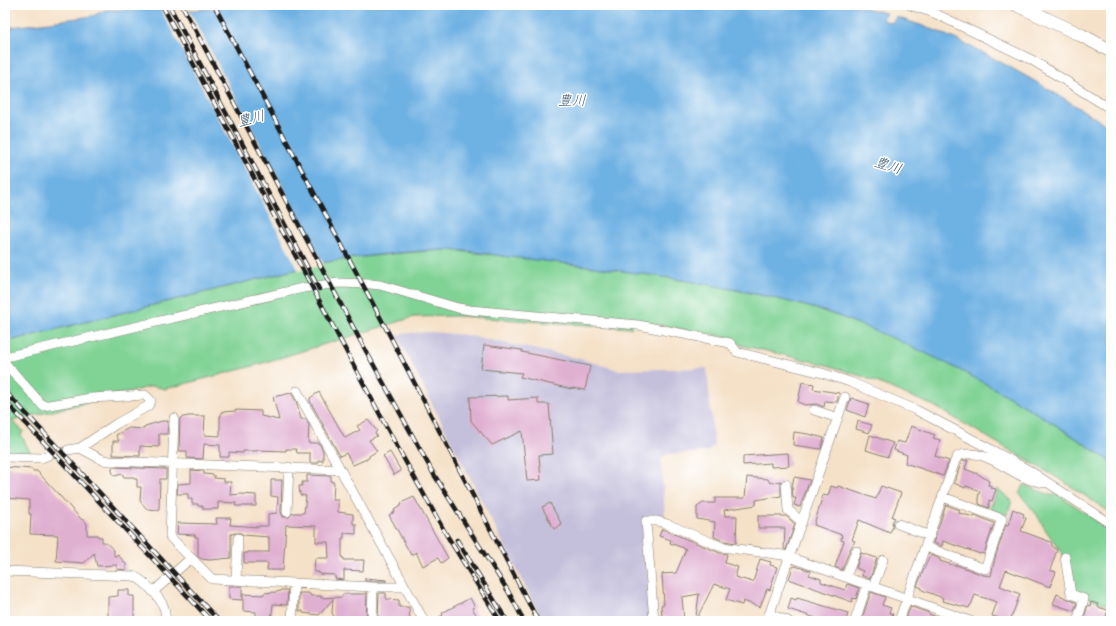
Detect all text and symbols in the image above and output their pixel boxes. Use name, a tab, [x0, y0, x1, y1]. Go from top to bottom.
water label: 豊川	[558, 91, 586, 111]
water label: 豊川	[235, 106, 267, 132]
water label: 豊川	[872, 152, 904, 180]

